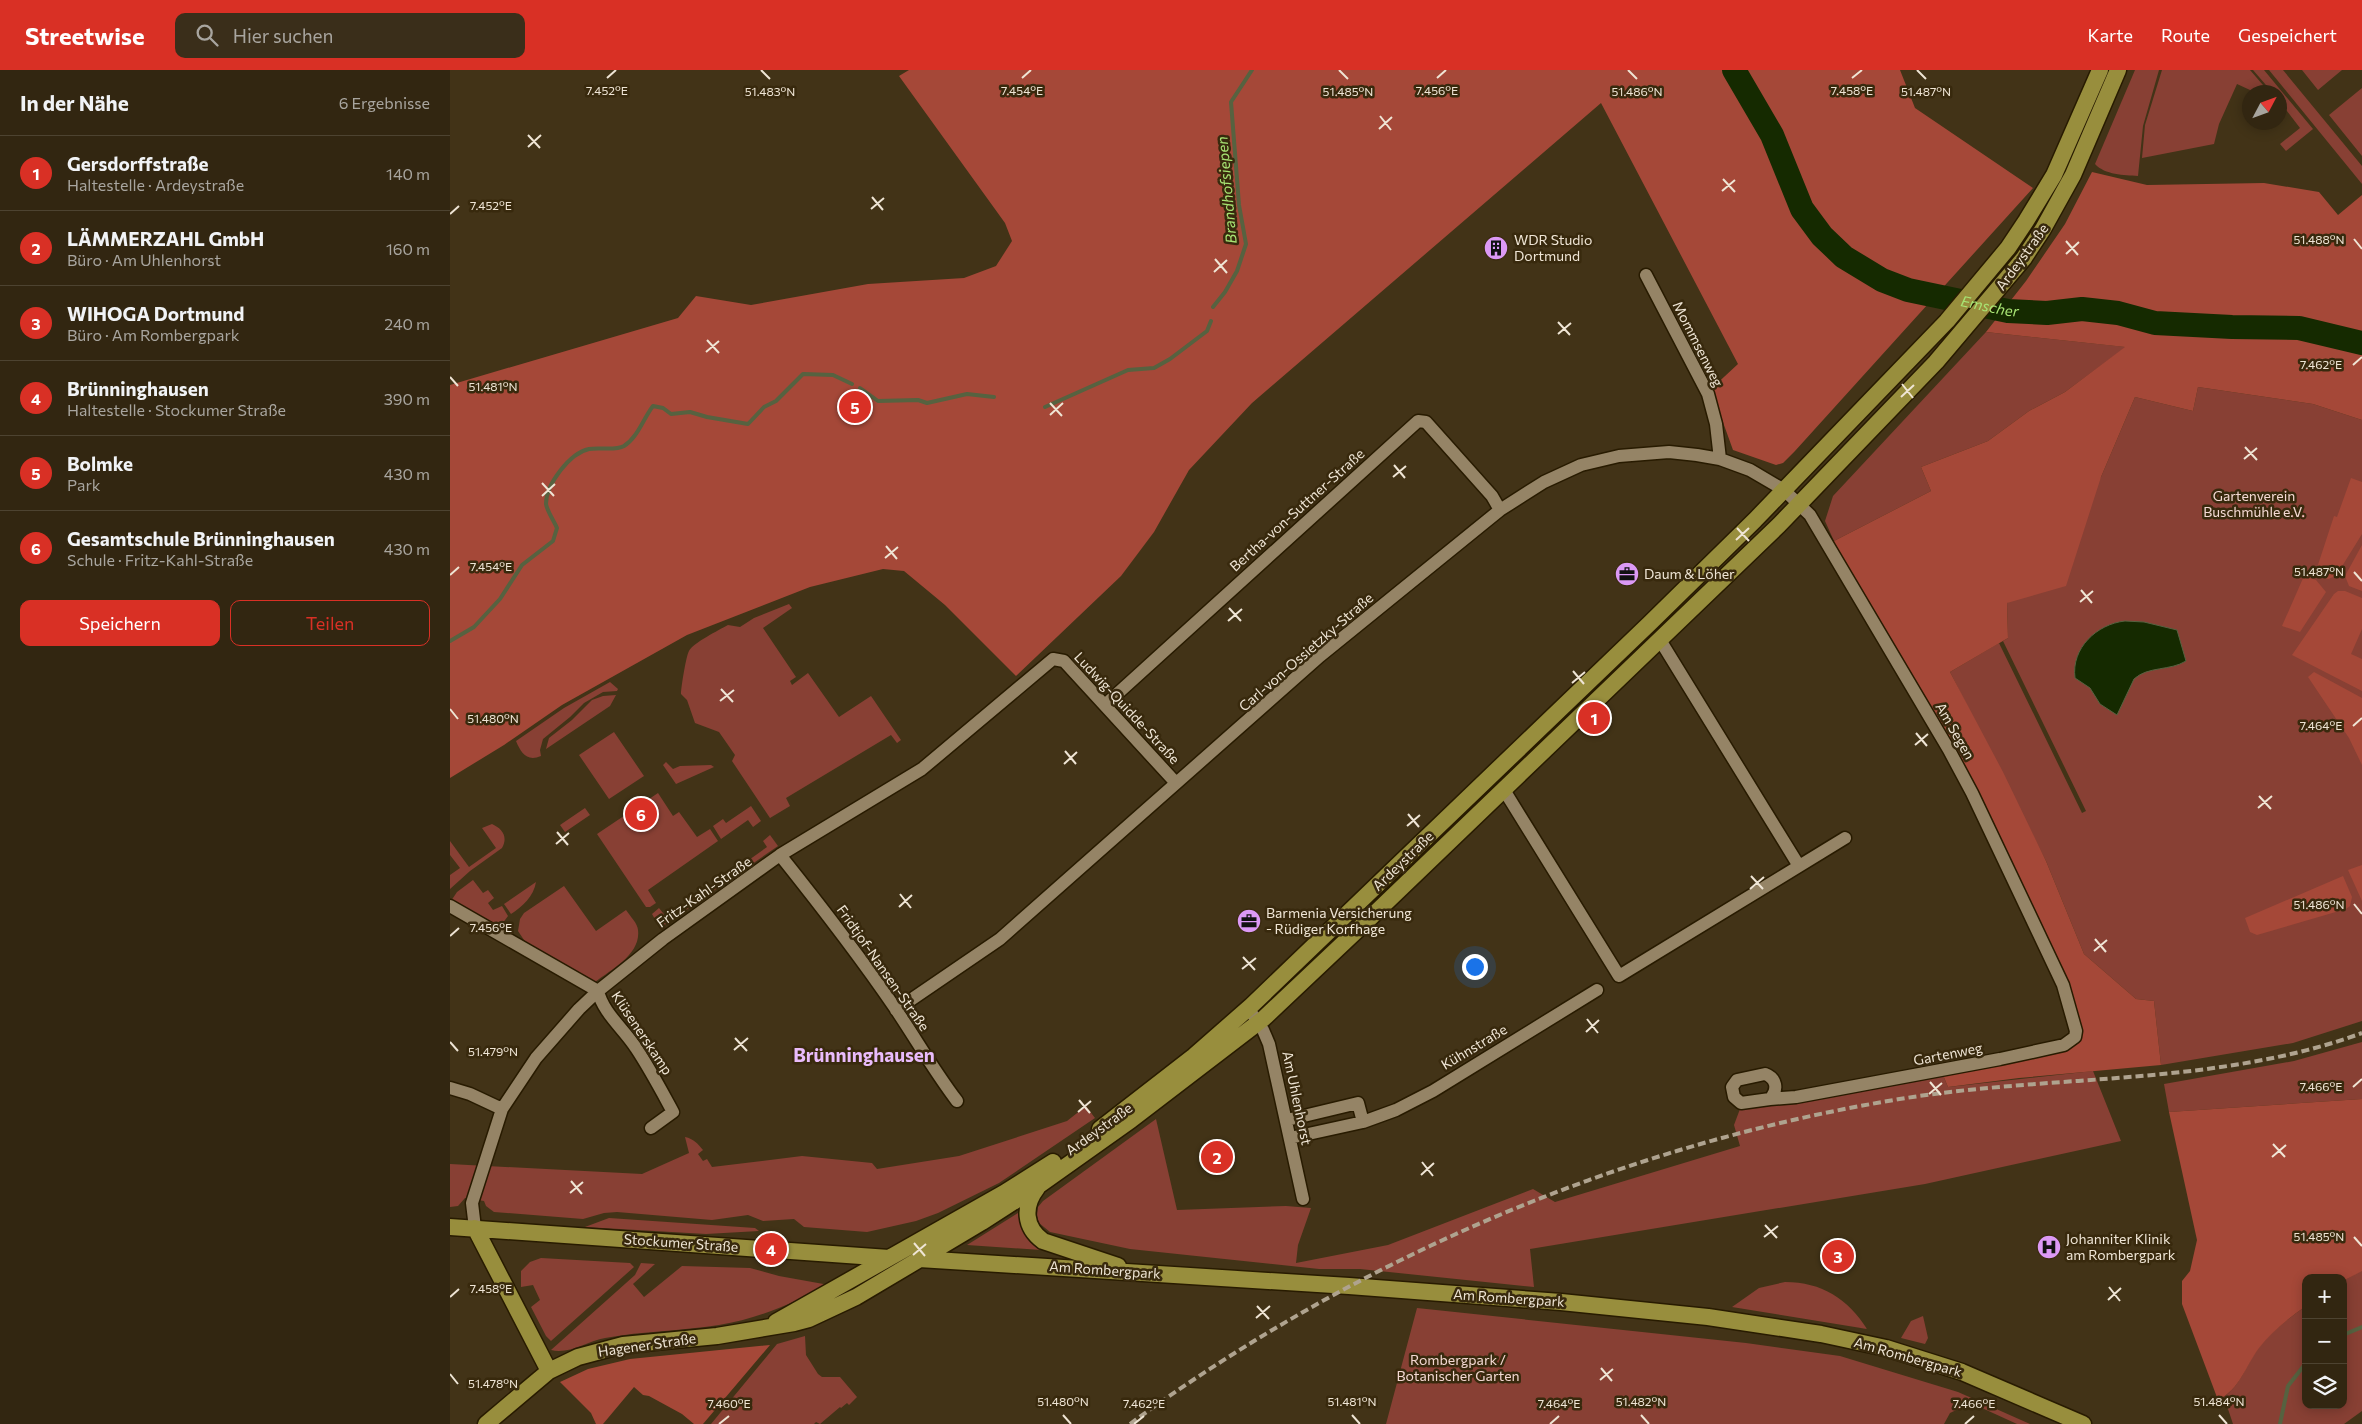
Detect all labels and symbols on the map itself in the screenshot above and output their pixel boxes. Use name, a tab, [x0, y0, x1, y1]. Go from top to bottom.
text: 7.452°E	[586, 83, 628, 97]
text: 7.454°E	[1001, 83, 1043, 97]
text: 7.456°E	[1416, 83, 1458, 97]
text: 7.458°E	[1831, 83, 1873, 97]
text: 51.483°N	[745, 84, 795, 98]
text: 51.485°N	[1323, 84, 1373, 98]
text: 51.486°N	[1611, 84, 1663, 98]
text: 51.487°N	[1901, 84, 1951, 98]
north arrow	[2242, 85, 2287, 130]
water label: Brandhofsiepen	[1212, 136, 1240, 245]
text: 7.452°E	[470, 198, 512, 212]
street label: Ardeystraße	[1992, 220, 2051, 293]
place label: WDR Studio Dortmund	[1514, 231, 1592, 264]
text: 51.488°N	[2293, 232, 2345, 246]
building icon: WDR Studio Dortmund	[1483, 235, 1509, 261]
water label: Emscher	[1959, 291, 2020, 320]
street label: Mommsenweg	[1670, 298, 1727, 390]
text: 7.462°E	[2300, 357, 2342, 371]
text: 51.481°N	[468, 379, 518, 393]
pin: 5	[839, 388, 871, 426]
street label: Bertha-von-Suttner-Straße	[1226, 445, 1367, 575]
park label: Gartenverein Buschmühle e.V.	[2203, 487, 2305, 520]
text: 7.454°E	[470, 559, 512, 573]
office icon: Daum & Löher	[1614, 561, 1640, 587]
text: 51.487°N	[2294, 564, 2344, 578]
place label: Daum & Löher	[1644, 565, 1735, 582]
street label: Carl-von-Ossietzky-Straße	[1235, 589, 1376, 715]
street label: Ludwig-Quidde-Straße	[1071, 648, 1184, 767]
pin: 1	[1578, 699, 1610, 737]
street label: Am Segen	[1932, 699, 1979, 762]
text: 51.480°N	[467, 711, 519, 725]
text: 7.464°E	[2300, 718, 2342, 732]
pin: 6	[625, 795, 657, 833]
street label: Ardeystraße	[1369, 827, 1437, 894]
street label: Fritz-Kahl-Straße	[653, 852, 755, 931]
text: 51.486°N	[2293, 897, 2345, 911]
street label: Fridtjof-Nansen-Straße	[833, 901, 933, 1034]
place label: Barmenia Versicherung - Rüdiger Korfhage	[1266, 904, 1412, 937]
office icon: Barmenia Versicherung - Rüdiger Korfhage	[1236, 908, 1262, 934]
text: 7.456°E	[470, 920, 512, 934]
your location	[1462, 954, 1488, 980]
street label: Klüsenerskamp	[608, 988, 677, 1078]
street label: Kühnstraße	[1438, 1020, 1510, 1073]
street label: Gartenweg	[1912, 1038, 1984, 1069]
district label: Brünninghausen	[793, 1043, 935, 1066]
text: 51.479°N	[468, 1044, 518, 1058]
street label: Am Uhlenhorst	[1279, 1049, 1316, 1147]
text: 7.466°E	[2300, 1079, 2342, 1093]
street label: Ardeystraße	[1062, 1099, 1135, 1158]
pin: 2	[1201, 1138, 1233, 1176]
text: 51.485°N	[2294, 1229, 2344, 1243]
street label: Stockumer Straße	[623, 1230, 739, 1255]
pin: 4	[755, 1230, 787, 1268]
place label: Johanniter Klinik am Rombergpark	[2066, 1230, 2176, 1263]
hospital icon: Johanniter Klinik am Rombergpark	[2036, 1234, 2062, 1260]
pin: 3	[1822, 1237, 1854, 1275]
street label: Am Rombergpark	[1049, 1257, 1162, 1282]
text: 7.458°E	[470, 1281, 512, 1295]
street label: Am Rombergpark	[1453, 1285, 1566, 1310]
street label: Hagener Straße	[597, 1329, 697, 1360]
street label: Am Rombergpark	[1852, 1333, 1965, 1380]
park label: Rombergpark / Botanischer Garten	[1396, 1351, 1520, 1384]
text: 51.478°N	[468, 1376, 518, 1390]
text: 51.480°N	[1037, 1394, 1089, 1408]
text: 51.481°N	[1327, 1394, 1377, 1408]
text: 51.482°N	[1616, 1394, 1666, 1408]
text: 51.484°N	[2193, 1394, 2245, 1408]
text: 7.460°E	[707, 1396, 751, 1410]
text: 7.462°E	[1123, 1396, 1165, 1410]
text: 7.464°E	[1538, 1396, 1580, 1410]
text: 7.466°E	[1953, 1396, 1995, 1410]

